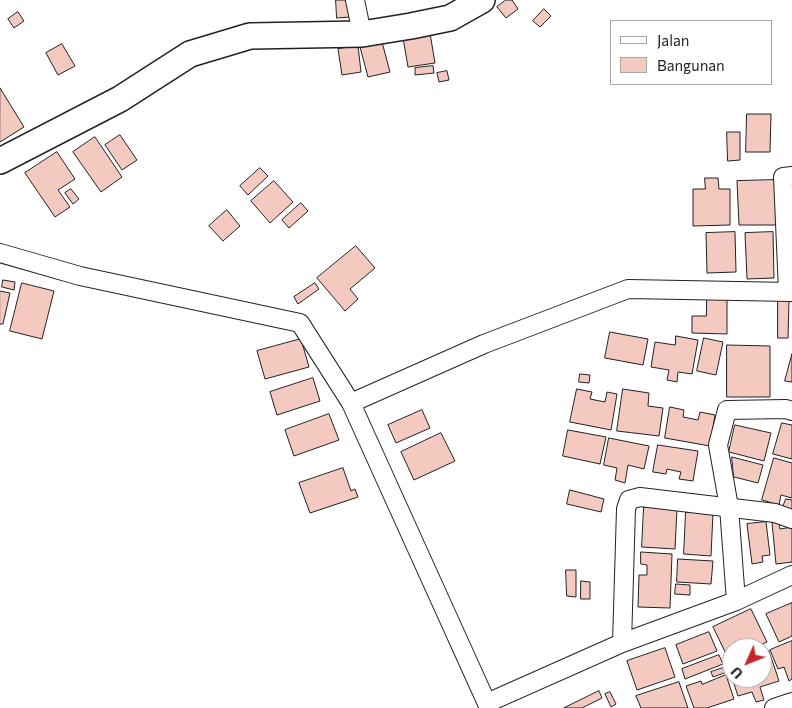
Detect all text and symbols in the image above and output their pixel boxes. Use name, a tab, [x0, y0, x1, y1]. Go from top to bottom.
legend	[610, 20, 772, 85]
text: Jalan	[657, 31, 689, 49]
text: Bangunan	[657, 56, 725, 74]
north arrow	[722, 638, 772, 688]
text: U	[727, 664, 746, 683]

